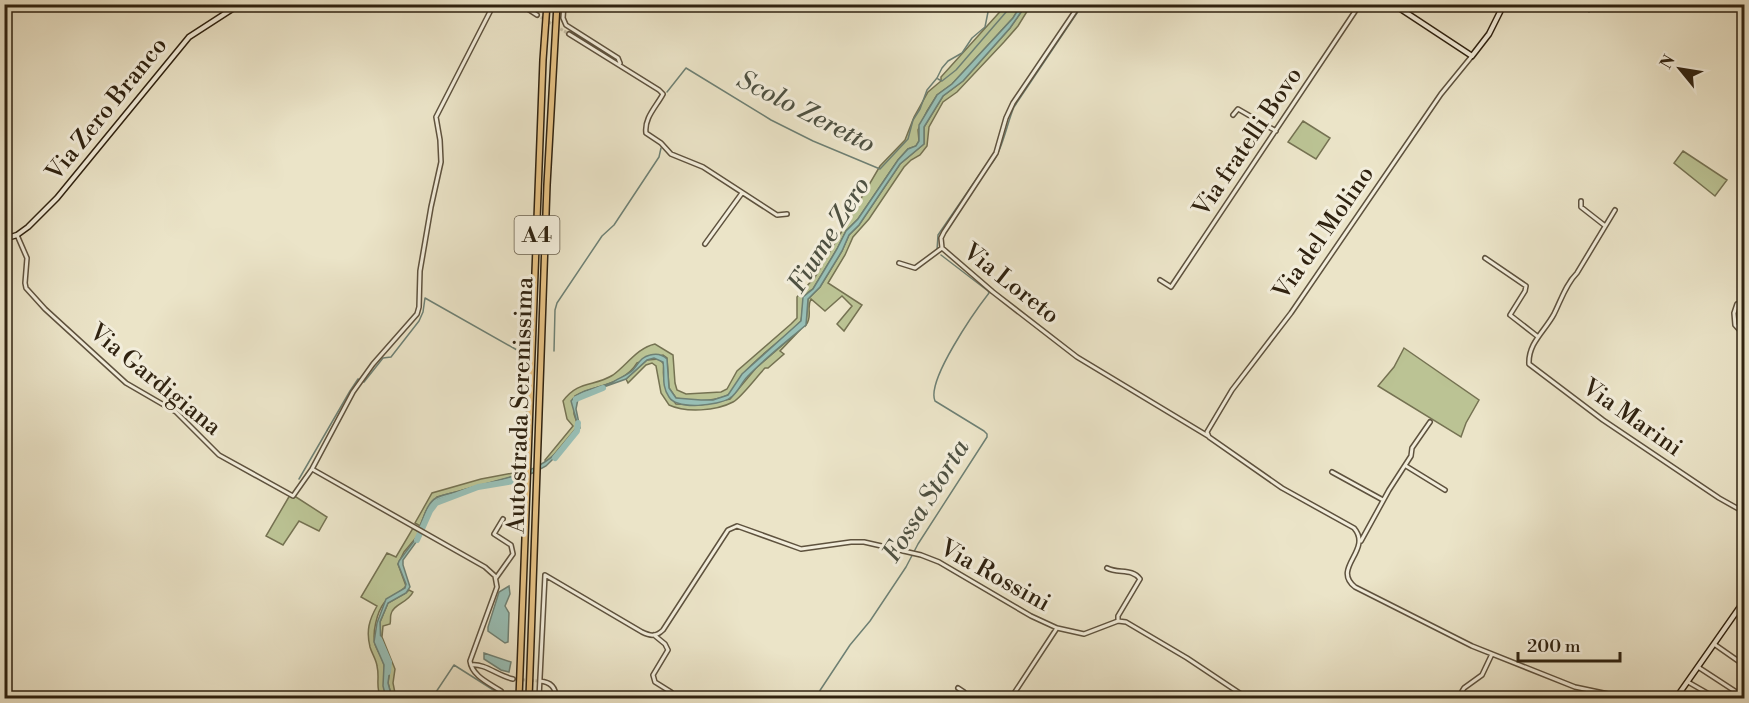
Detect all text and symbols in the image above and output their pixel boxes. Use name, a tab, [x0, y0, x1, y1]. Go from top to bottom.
street label: Via Zero Branco	[39, 31, 174, 188]
north arrow	[1650, 39, 1710, 99]
text: N	[1656, 51, 1680, 72]
street label: Via fratelli Bovo	[1186, 61, 1309, 223]
water label: Scolo Zeretto	[732, 64, 880, 160]
street label: Via del Molino	[1266, 160, 1381, 306]
water label: Fiume Zero	[781, 171, 877, 299]
road number: A4	[514, 216, 560, 254]
street label: Via Loreto	[956, 236, 1065, 331]
street label: Autostrada Serenissima	[501, 275, 540, 535]
street label: Via Gardigiana	[82, 317, 228, 443]
street label: Via Marini	[1575, 372, 1688, 463]
water label: Fossa Storta	[876, 433, 977, 568]
street label: Via Rossini	[934, 533, 1056, 619]
scale bar	[1518, 625, 1620, 663]
text: 200 m	[1527, 635, 1581, 658]

